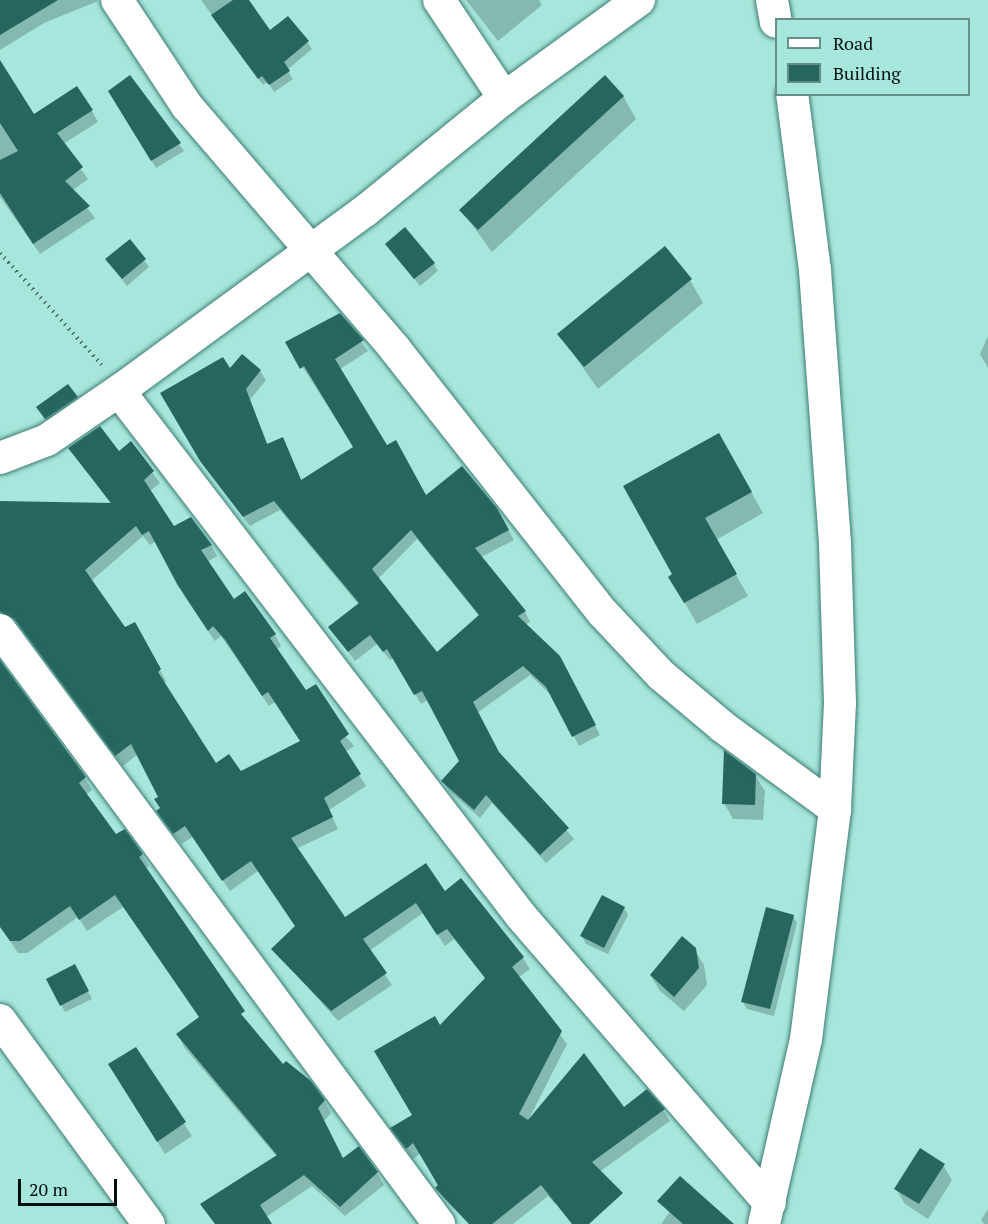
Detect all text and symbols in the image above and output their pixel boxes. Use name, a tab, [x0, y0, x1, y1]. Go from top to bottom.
legend	[775, 18, 970, 96]
text: Road	[833, 31, 873, 55]
text: Building	[833, 61, 901, 85]
scale bar	[21, 1167, 120, 1205]
text: 20 m	[29, 1177, 68, 1201]

